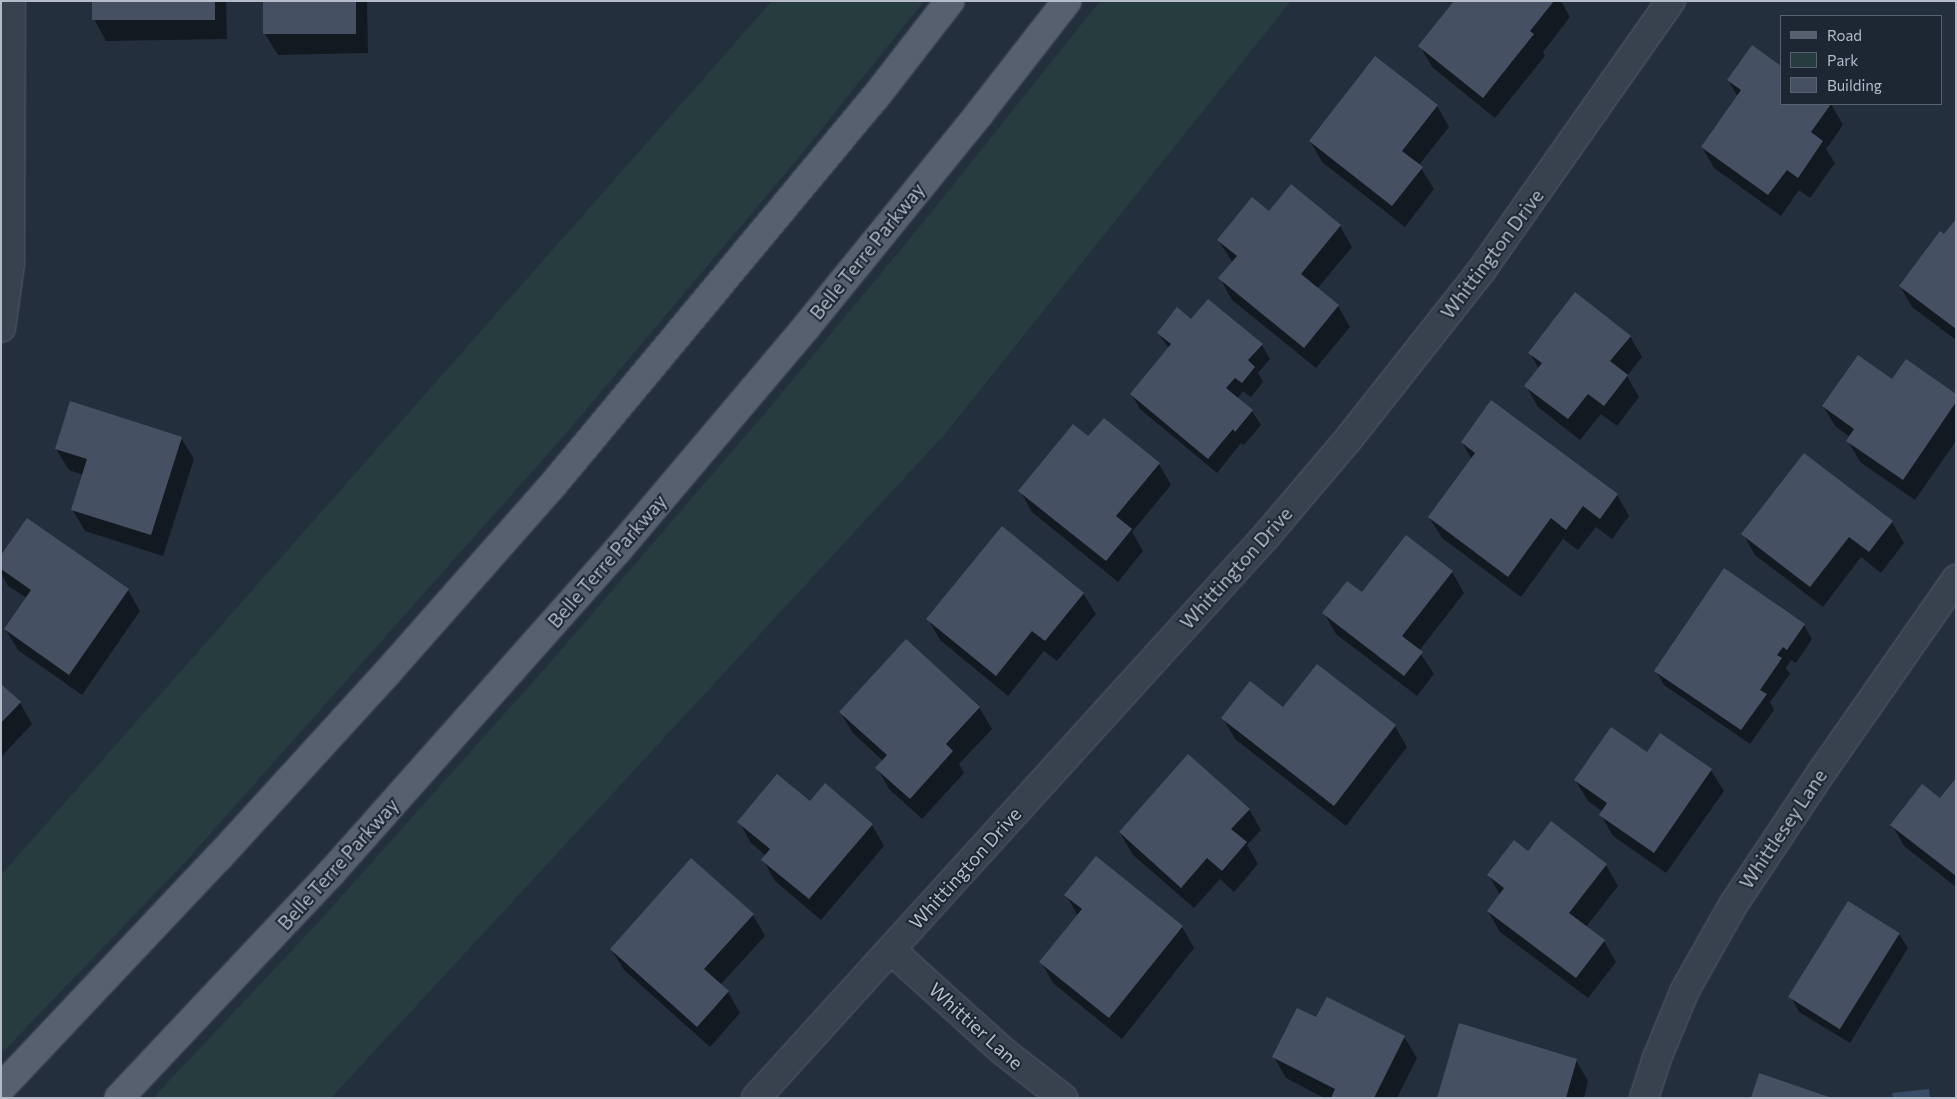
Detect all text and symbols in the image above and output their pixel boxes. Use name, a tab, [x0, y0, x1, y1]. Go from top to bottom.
legend	[1780, 15, 1942, 105]
text: Road	[1827, 26, 1862, 44]
text: Park	[1827, 51, 1858, 69]
text: Building	[1827, 76, 1882, 94]
street label: Belle Terre Parkway	[805, 178, 929, 324]
street label: Whittington Drive	[1436, 185, 1548, 323]
street label: Belle Terre Parkway	[543, 490, 671, 632]
street label: Whittington Drive	[1175, 502, 1297, 634]
street label: Whittlesey Lane	[1735, 765, 1831, 893]
street label: Belle Terre Parkway	[273, 794, 403, 934]
street label: Whittington Drive	[904, 802, 1026, 934]
street label: Whittier Lane	[924, 978, 1028, 1074]

